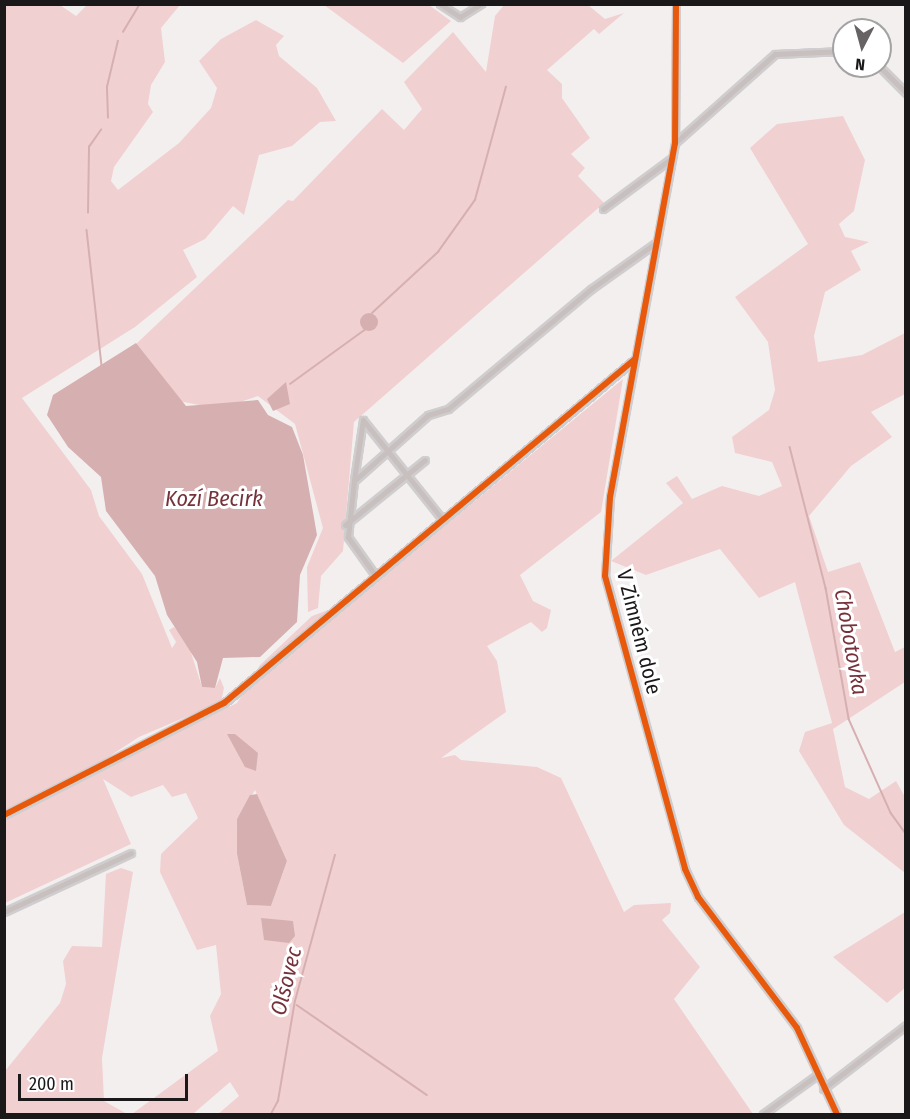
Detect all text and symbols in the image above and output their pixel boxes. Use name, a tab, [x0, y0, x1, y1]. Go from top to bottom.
north arrow	[832, 18, 892, 78]
text: N	[855, 54, 866, 74]
water label: Kozí Becirk	[165, 486, 263, 512]
street label: V Zimném dole	[611, 567, 667, 697]
water label: Chobotovka	[829, 587, 873, 697]
water label: Olšovec	[265, 944, 307, 1018]
scale bar	[21, 1062, 190, 1100]
text: 200 m	[29, 1073, 74, 1095]

